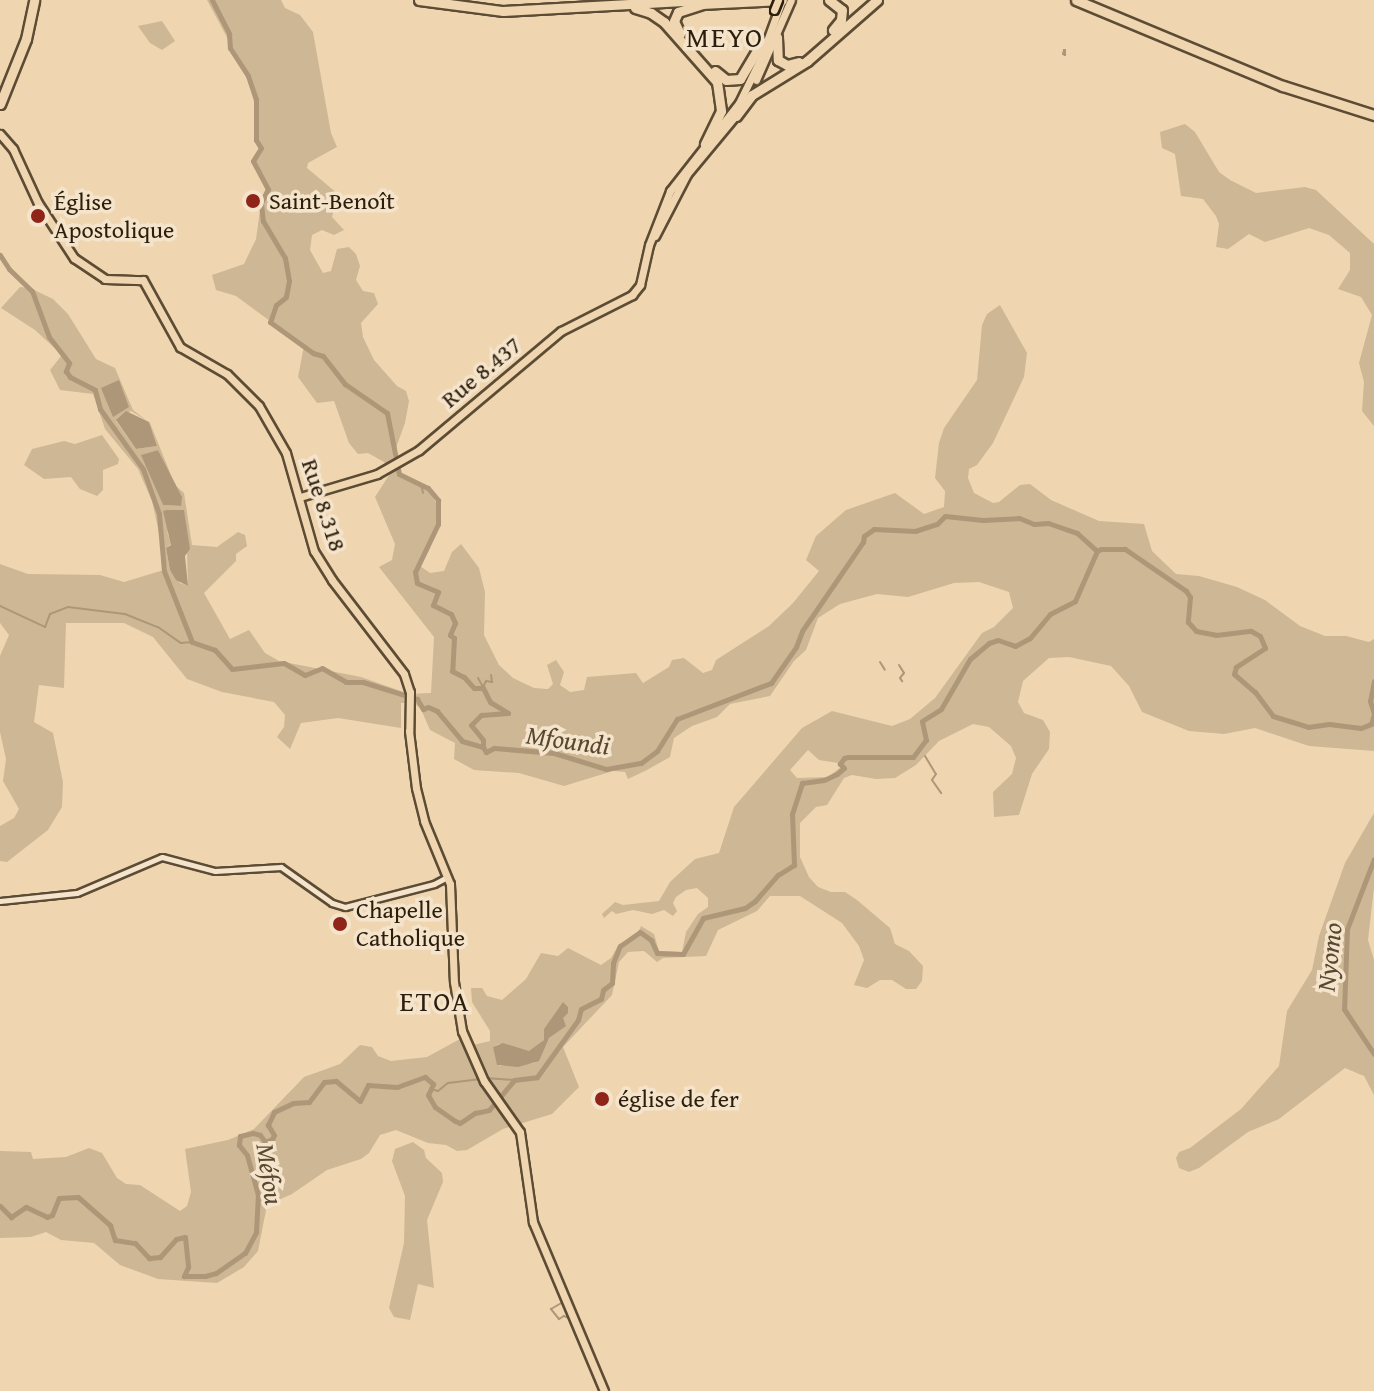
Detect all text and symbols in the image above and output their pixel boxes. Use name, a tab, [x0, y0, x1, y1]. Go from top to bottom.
district label: MEYO	[686, 20, 764, 54]
place label: Saint-Benoît	[269, 187, 395, 215]
place label: Église Apostolique	[54, 188, 174, 244]
marker: Saint-Benoît	[244, 192, 262, 210]
marker: Église Apostolique	[29, 207, 47, 225]
street label: Rue 8.437	[435, 330, 527, 414]
street label: Rue 8.318	[296, 455, 352, 555]
water label: Mfoundi	[524, 719, 612, 761]
place label: Chapelle Catholique	[356, 896, 465, 952]
marker: Chapelle Catholique	[331, 915, 349, 933]
water label: Nyomo	[1310, 921, 1348, 993]
district label: ETOA	[399, 984, 471, 1018]
place label: église de fer	[618, 1085, 739, 1113]
marker: église de fer	[593, 1090, 611, 1108]
water label: Méfou	[250, 1141, 290, 1207]

